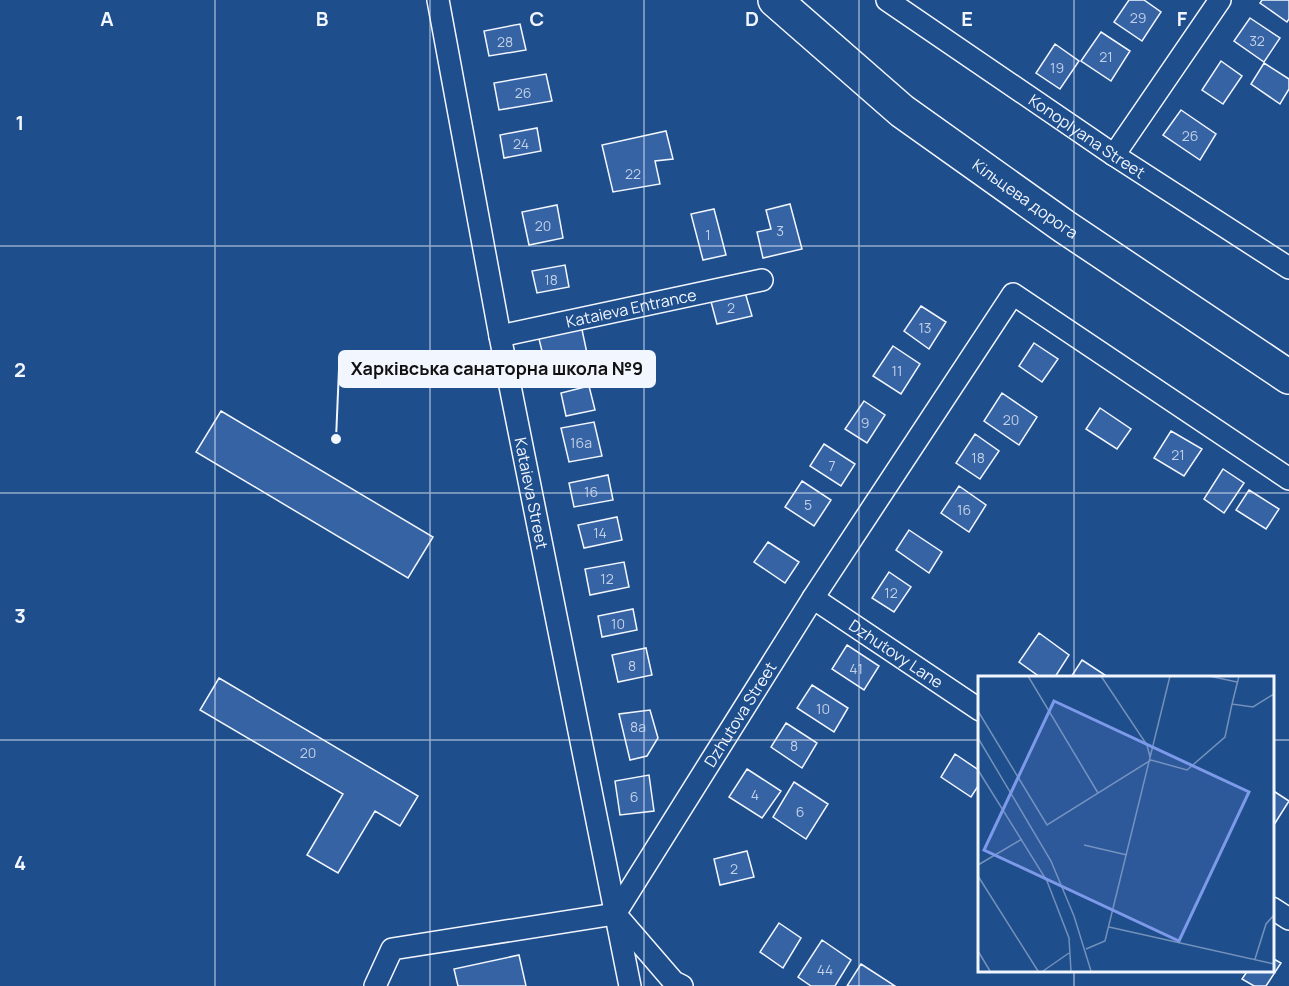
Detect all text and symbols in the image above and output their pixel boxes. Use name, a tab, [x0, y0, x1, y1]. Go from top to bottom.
text: A	[100, 5, 114, 32]
text: B	[316, 5, 329, 32]
text: C	[530, 5, 544, 32]
text: D	[745, 5, 759, 32]
text: E	[961, 5, 973, 32]
text: F	[1177, 5, 1188, 32]
house number: 29	[1130, 8, 1146, 27]
house number: 32	[1249, 31, 1265, 50]
house number: 28	[497, 32, 513, 51]
house number: 21	[1099, 47, 1113, 66]
house number: 19	[1050, 58, 1064, 77]
house number: 26	[515, 83, 531, 102]
street label: Konoplyana Street	[1024, 89, 1150, 183]
text: 1	[16, 109, 24, 136]
house number: 26	[1182, 126, 1198, 145]
house number: 24	[513, 134, 529, 153]
street label: Кільцева дорога	[968, 154, 1082, 244]
house number: 22	[625, 164, 641, 183]
house number: 20	[535, 216, 551, 235]
house number: 3	[776, 221, 784, 240]
house number: 1	[705, 225, 711, 244]
house number: 18	[544, 270, 558, 289]
street label: Kataieva Entrance	[564, 283, 698, 333]
house number: 2	[727, 298, 735, 317]
house number: 13	[918, 318, 932, 337]
callout: Харківська санаторна школа №9	[339, 351, 655, 387]
text: 2	[14, 356, 26, 383]
text: Харківська санаторна школа №9	[351, 356, 643, 380]
house number: 11	[892, 361, 902, 380]
house number: 20	[1003, 410, 1019, 429]
house number: 9	[861, 413, 869, 432]
house number: 16а	[570, 433, 592, 452]
street label: Kataieva Street	[510, 436, 553, 551]
house number: 21	[1171, 445, 1185, 464]
house number: 18	[971, 448, 985, 467]
house number: 7	[828, 456, 836, 475]
house number: 16	[584, 482, 598, 501]
house number: 5	[804, 495, 812, 514]
house number: 16	[957, 500, 971, 519]
house number: 14	[593, 523, 607, 542]
house number: 12	[600, 569, 614, 588]
house number: 12	[884, 583, 898, 602]
text: 3	[14, 602, 26, 629]
house number: 10	[611, 614, 625, 633]
street label: Dzhutovy Lane	[845, 614, 947, 693]
house number: 8	[628, 656, 636, 675]
street label: Dzhutova Street	[699, 658, 781, 771]
house number: 41	[849, 659, 863, 678]
inset map	[978, 676, 1274, 971]
house number: 10	[816, 699, 830, 718]
house number: 8а	[630, 717, 646, 736]
house number: 8	[790, 736, 798, 755]
house number: 20	[300, 743, 316, 762]
house number: 4	[751, 785, 759, 804]
house number: 6	[630, 787, 638, 806]
house number: 6	[796, 802, 804, 821]
text: 4	[14, 849, 26, 876]
house number: 2	[730, 859, 738, 878]
house number: 44	[817, 960, 833, 979]

